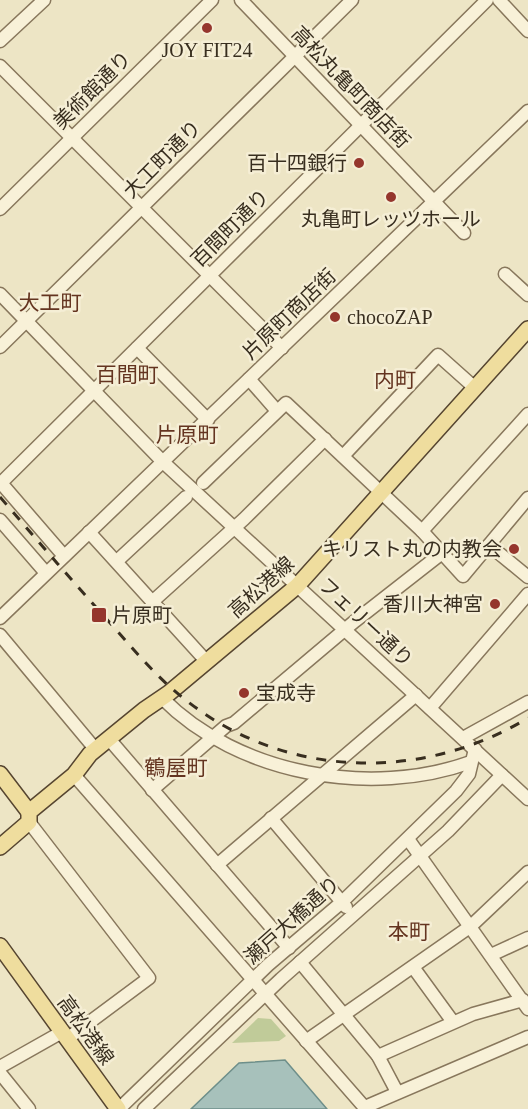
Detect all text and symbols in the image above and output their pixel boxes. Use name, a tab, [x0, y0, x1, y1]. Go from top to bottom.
marker: JOY FIT24	[200, 21, 214, 35]
street label: 高松丸亀町商店街	[288, 22, 414, 152]
place label: JOY FIT24	[162, 39, 252, 61]
street label: 美術館通り	[49, 47, 135, 133]
street label: 大工町通り	[119, 116, 205, 202]
place label: 百十四銀行	[247, 152, 347, 174]
marker: 百十四銀行	[352, 156, 366, 170]
street label: 百間町通り	[187, 185, 273, 271]
marker: 丸亀町レッツホール	[384, 190, 398, 204]
place label: 丸亀町レッツホール	[301, 208, 481, 230]
street label: 片原町商店街	[238, 264, 340, 364]
district label: 大工町	[19, 291, 82, 315]
place label: chocoZAP	[347, 306, 433, 328]
marker: chocoZAP	[328, 310, 342, 324]
district label: 百間町	[96, 363, 159, 387]
district label: 内町	[374, 368, 416, 392]
district label: 片原町	[156, 423, 219, 447]
place label: キリスト丸の内教会	[322, 538, 502, 560]
marker: キリスト丸の内教会	[507, 542, 521, 556]
street label: 高松港線	[224, 552, 298, 622]
street label: フェリー通り	[315, 573, 417, 671]
place label: 香川大神宮	[383, 593, 483, 615]
marker: 香川大神宮	[488, 597, 502, 611]
place label: 片原町	[112, 604, 172, 626]
marker: 片原町	[90, 606, 108, 624]
place label: 宝成寺	[256, 682, 316, 704]
marker: 宝成寺	[237, 686, 251, 700]
district label: 鶴屋町	[145, 756, 208, 780]
street label: 瀬戸大橋通り	[240, 872, 344, 968]
district label: 本町	[388, 920, 430, 944]
street label: 高松港線	[54, 991, 118, 1069]

